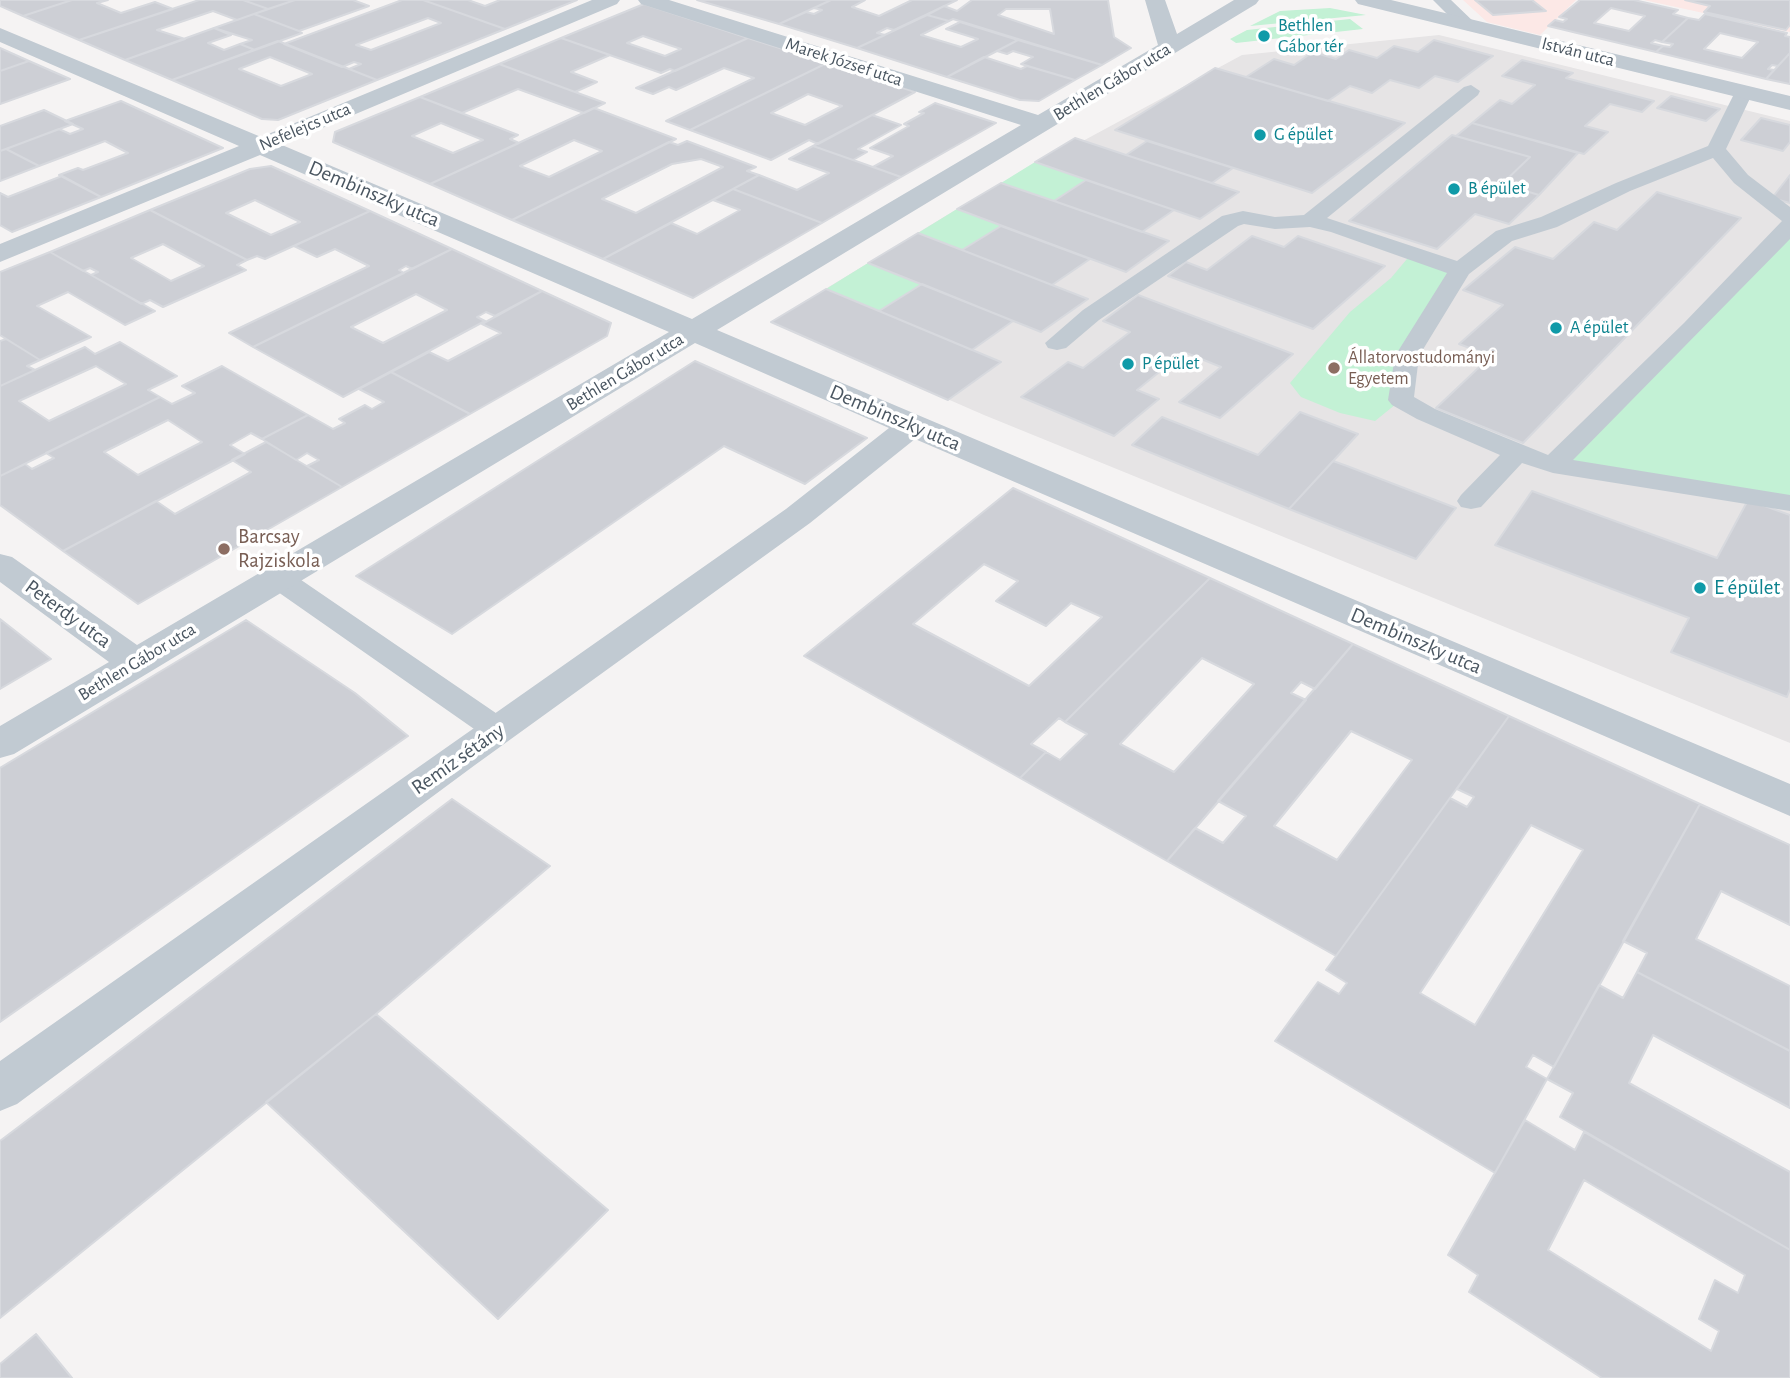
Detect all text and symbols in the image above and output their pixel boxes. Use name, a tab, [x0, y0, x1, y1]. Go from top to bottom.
place label: Bethlen Gábor tér	[1278, 15, 1343, 58]
marker: Bethlen Gábor tér	[1256, 28, 1272, 44]
street label: Marek József utca	[783, 33, 905, 91]
street label: István utca	[1539, 33, 1617, 71]
street label: Bethlen Gábor utca	[1049, 38, 1175, 126]
street label: Nefelejcs utca	[256, 98, 354, 156]
place label: G épület	[1274, 124, 1333, 146]
marker: G épület	[1252, 127, 1268, 143]
street label: Dembinszky utca	[305, 155, 443, 233]
place label: B épület	[1468, 178, 1526, 200]
marker: B épület	[1446, 181, 1462, 197]
place label: A épület	[1570, 317, 1628, 339]
marker: A épület	[1548, 320, 1564, 336]
street label: Bethlen Gábor utca	[562, 328, 688, 416]
place label: Állatorvostudományi Egyetem	[1348, 347, 1495, 390]
place label: P épület	[1142, 353, 1199, 375]
marker: P épület	[1120, 356, 1136, 372]
marker: Állatorvostudományi Egyetem	[1326, 360, 1342, 376]
street label: Dembinszky utca	[826, 379, 964, 457]
place label: Barcsay Rajziskola	[238, 524, 320, 574]
marker: Barcsay Rajziskola	[216, 541, 232, 557]
street label: Peterdy utca	[20, 574, 116, 654]
place label: E épület	[1714, 575, 1780, 601]
marker: E épület	[1692, 580, 1708, 596]
street label: Dembinszky utca	[1347, 602, 1485, 680]
street label: Bethlen Gábor utca	[74, 618, 200, 706]
street label: Remíz sétány	[407, 718, 509, 800]

